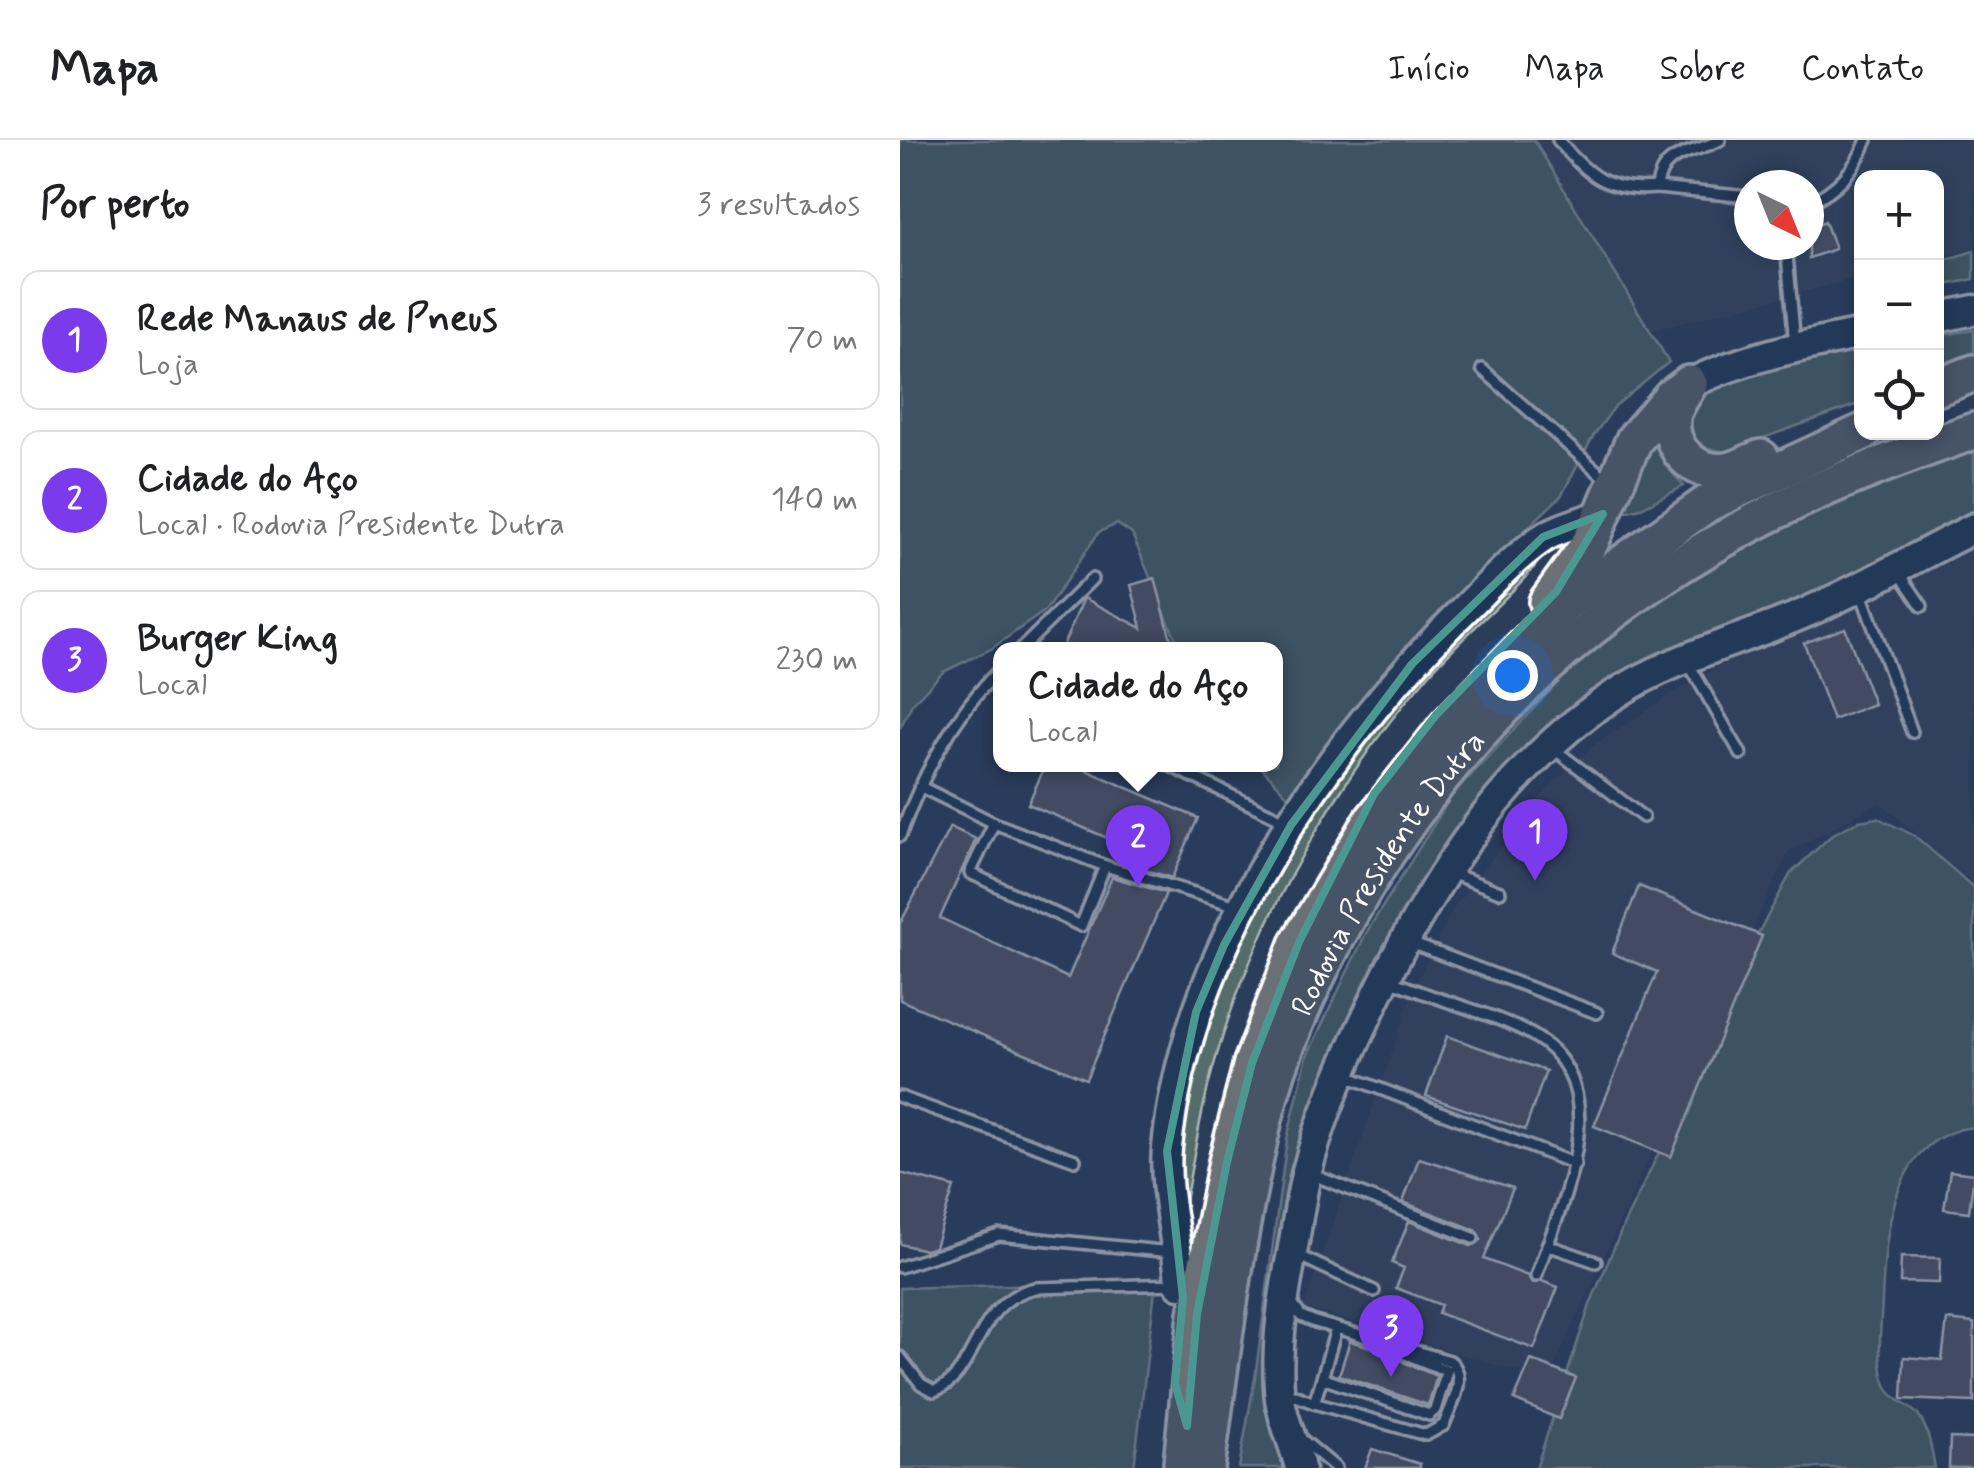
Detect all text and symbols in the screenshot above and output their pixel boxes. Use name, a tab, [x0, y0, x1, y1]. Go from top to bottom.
text: Mapa	[50, 38, 159, 101]
text: Início	[1388, 46, 1470, 92]
text: Mapa	[1525, 46, 1605, 92]
text: Sobre	[1660, 46, 1746, 92]
text: Contato	[1801, 46, 1924, 92]
north arrow	[1734, 170, 1824, 260]
map controls	[1854, 170, 1944, 440]
button: +	[1854, 170, 1944, 260]
text: Por perto	[40, 178, 190, 233]
text: 3 resultados	[697, 184, 860, 226]
button: −	[1854, 260, 1944, 350]
text: Rede Manaus de Pneus	[137, 295, 497, 344]
text: 1	[67, 319, 82, 361]
text: 70 m	[786, 319, 858, 361]
text: Loja	[137, 344, 199, 386]
button: locate	[1854, 350, 1944, 440]
text: Cidade do Aço	[137, 455, 358, 504]
text: 2	[67, 479, 82, 521]
text: 140 m	[771, 479, 858, 521]
text: Local · Rodovia Presidente Dutra	[137, 504, 565, 546]
text: Burger King	[137, 615, 338, 664]
text: 3	[67, 639, 82, 681]
text: 230 m	[775, 639, 858, 681]
popup	[993, 642, 1283, 772]
your location	[1487, 650, 1538, 701]
text: Cidade do Aço	[1028, 662, 1248, 711]
text: Local	[137, 664, 207, 706]
text: Local	[1028, 711, 1098, 753]
street label: Rodovia Presidente Dutra	[1282, 721, 1496, 1023]
pin: 1	[1502, 798, 1568, 881]
pin: 2	[1106, 804, 1170, 887]
pin: 3	[1358, 1294, 1424, 1377]

